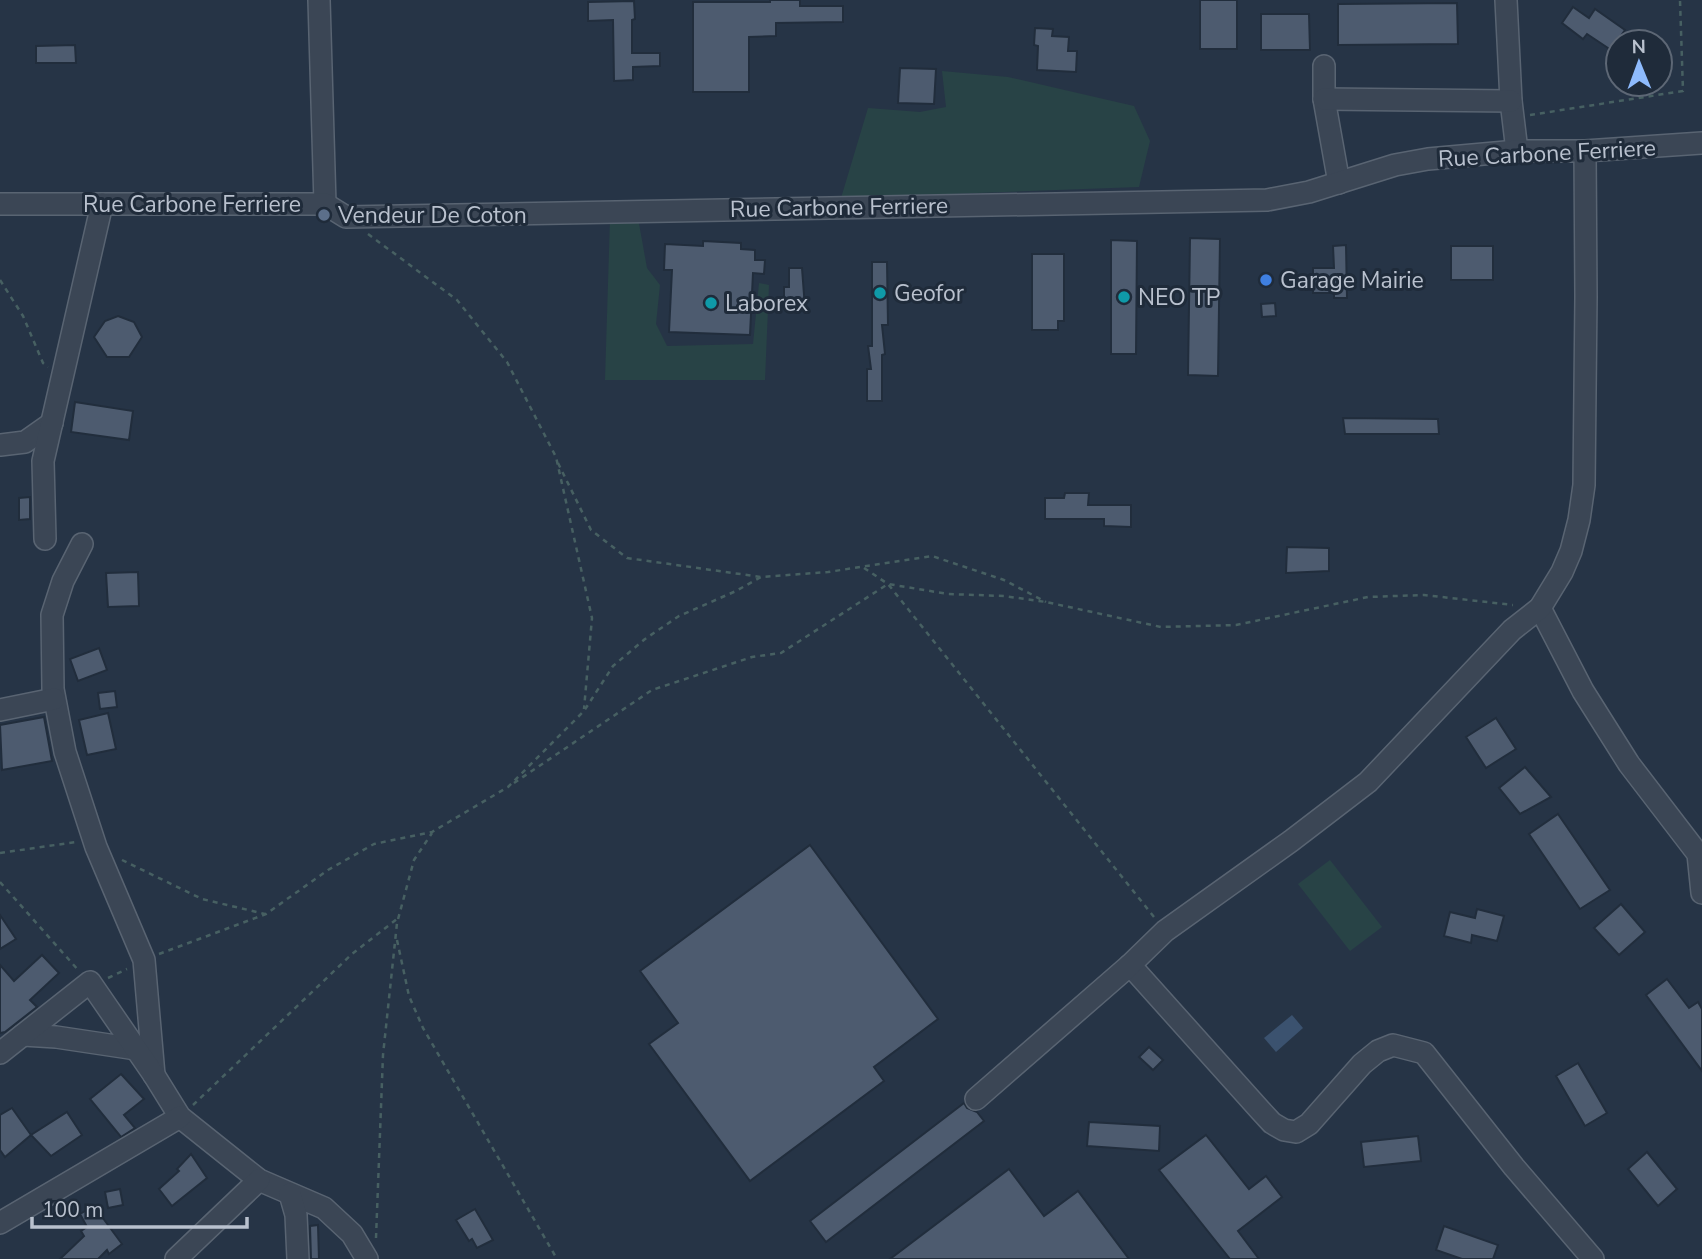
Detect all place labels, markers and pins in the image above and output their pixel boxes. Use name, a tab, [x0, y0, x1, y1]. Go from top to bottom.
place label: Vendeur De Coton	[337, 200, 527, 231]
marker: Vendeur De Coton	[316, 207, 332, 223]
place label: Garage Mairie	[1280, 265, 1424, 296]
marker: Garage Mairie	[1258, 272, 1274, 288]
place label: Geofor	[894, 278, 965, 309]
place label: NEO TP	[1138, 282, 1220, 313]
marker: Geofor	[872, 285, 888, 301]
place label: Laborex	[725, 288, 808, 319]
marker: NEO TP	[1116, 289, 1132, 305]
marker: Laborex	[703, 295, 719, 311]

